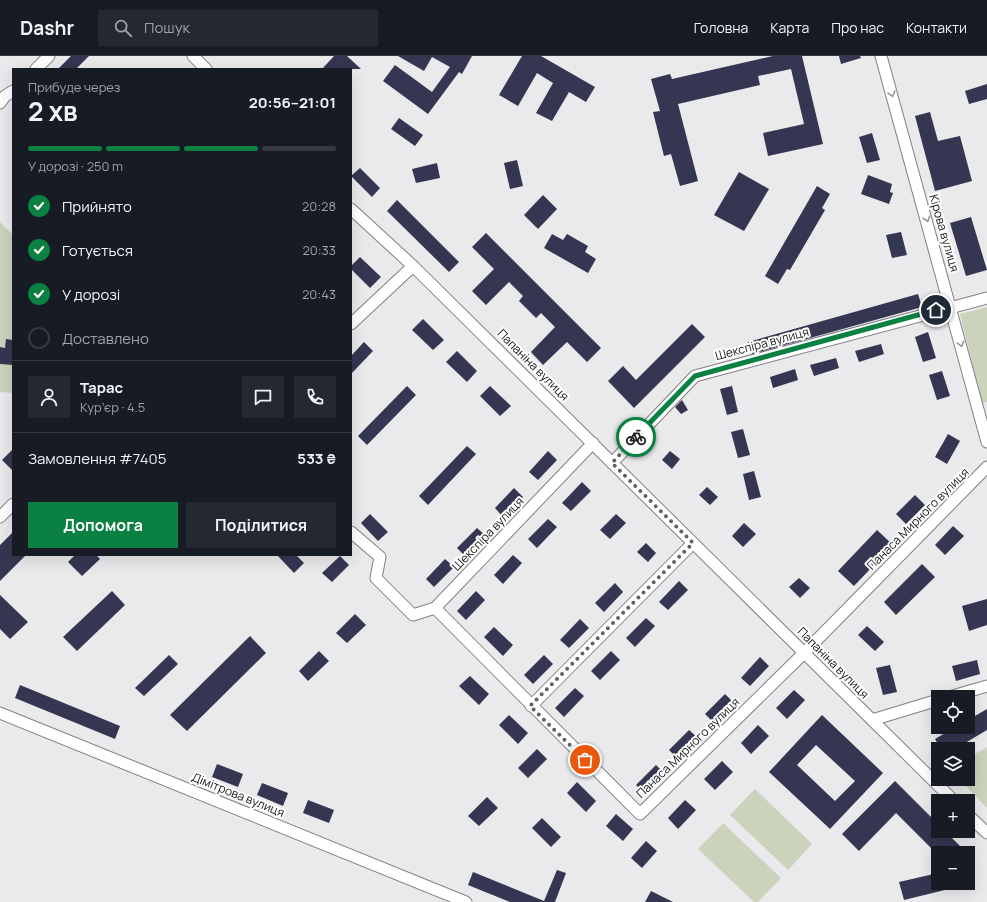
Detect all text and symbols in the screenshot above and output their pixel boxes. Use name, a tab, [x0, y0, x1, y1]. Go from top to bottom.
search box	[98, 10, 378, 46]
text: Dashr	[20, 15, 74, 41]
icon: search	[112, 17, 134, 39]
text: Пошук	[144, 17, 190, 38]
text: Головна	[694, 18, 748, 37]
text: Карта	[770, 18, 809, 37]
text: Про нас	[831, 18, 884, 37]
text: Контакти	[906, 18, 967, 37]
text: Прибуде через	[28, 78, 120, 96]
one-way arrow	[887, 90, 895, 97]
text: 20:56–21:01	[249, 92, 336, 113]
text: 2 хв	[28, 93, 78, 129]
text: У дорозі · 250 m	[28, 157, 123, 175]
street label: Кірова вулиця	[925, 192, 964, 274]
icon: check	[28, 195, 50, 217]
text: Прийнято	[62, 196, 132, 217]
text: 20:28	[302, 197, 336, 215]
one-way arrow	[922, 215, 931, 222]
icon: check	[28, 239, 50, 261]
text: Готується	[62, 240, 133, 261]
text: 20:33	[302, 241, 336, 259]
icon: check	[28, 283, 50, 305]
text: У дорозі	[62, 284, 120, 305]
text: 20:43	[302, 285, 336, 303]
pin	[919, 293, 953, 327]
icon: home	[925, 299, 947, 321]
street label: Шекспіра вулиця	[713, 323, 811, 364]
street label: Папаніна вулиця	[494, 325, 573, 404]
text: Доставлено	[62, 328, 149, 349]
one-way arrow	[956, 340, 965, 347]
button: person	[28, 376, 70, 418]
button: chat	[242, 376, 284, 418]
button: phone	[294, 376, 336, 418]
text: Тарас	[80, 377, 123, 398]
text: Кур’єр · 4.5	[80, 398, 145, 416]
courier	[616, 417, 656, 457]
icon: bike	[625, 426, 647, 448]
text: Замовлення #7405	[28, 448, 166, 469]
text: 533 ₴	[297, 448, 336, 469]
street label: Панаса Мирного вулиця	[863, 464, 972, 573]
street label: Шекспіра вулиця	[448, 493, 527, 574]
button: Допомога	[28, 502, 178, 548]
button: Поділитися	[186, 502, 336, 548]
street label: Папаніна вулиця	[794, 623, 873, 702]
map controls	[931, 690, 975, 890]
button: locate	[931, 690, 975, 734]
street label: Панаса Мирного вулиця	[632, 694, 743, 802]
button: layers	[931, 742, 975, 786]
pin	[568, 743, 602, 777]
icon: bag	[574, 749, 596, 771]
street label: Дімітрова вулиця	[189, 768, 287, 821]
button: +	[931, 794, 975, 838]
button: −	[931, 846, 975, 890]

